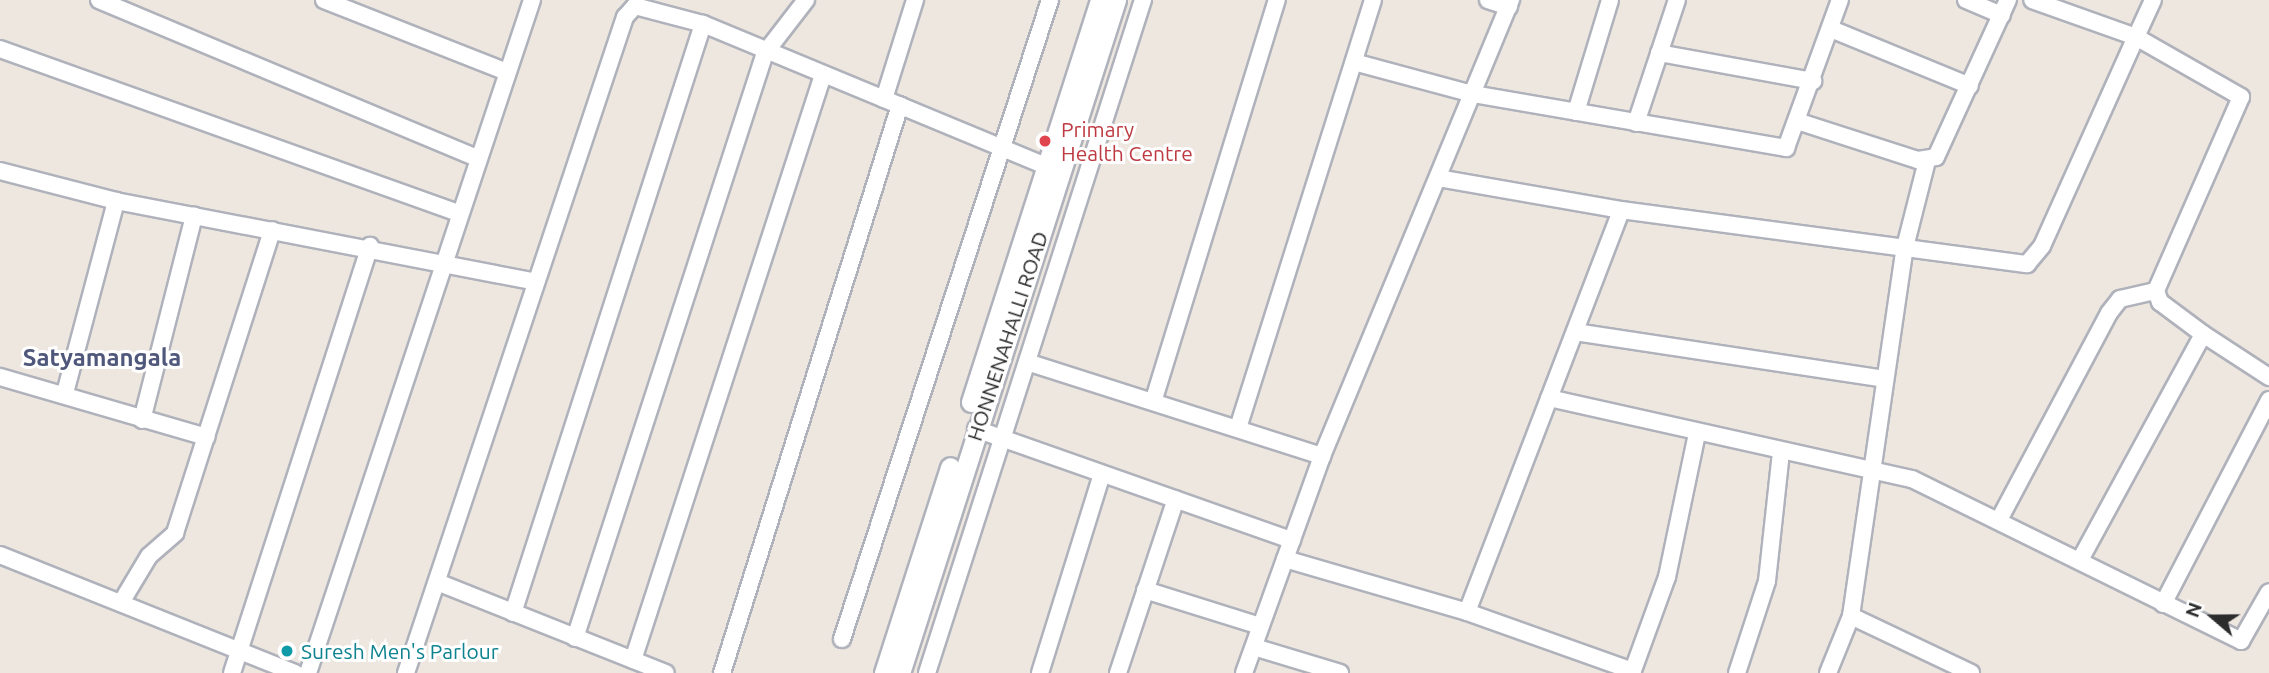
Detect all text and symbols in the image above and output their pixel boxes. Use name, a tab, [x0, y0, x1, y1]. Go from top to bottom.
place label: Primary Health Centre	[1061, 116, 1193, 166]
marker: Primary Health Centre	[1035, 131, 1055, 151]
street label: HONNENAHALLI ROAD	[961, 228, 1053, 444]
district label: Satyamangala	[23, 344, 181, 372]
north arrow	[2178, 582, 2248, 652]
text: N	[2181, 599, 2206, 620]
place label: Suresh Men's Parlour	[301, 638, 499, 664]
marker: Suresh Men's Parlour	[279, 643, 295, 659]

